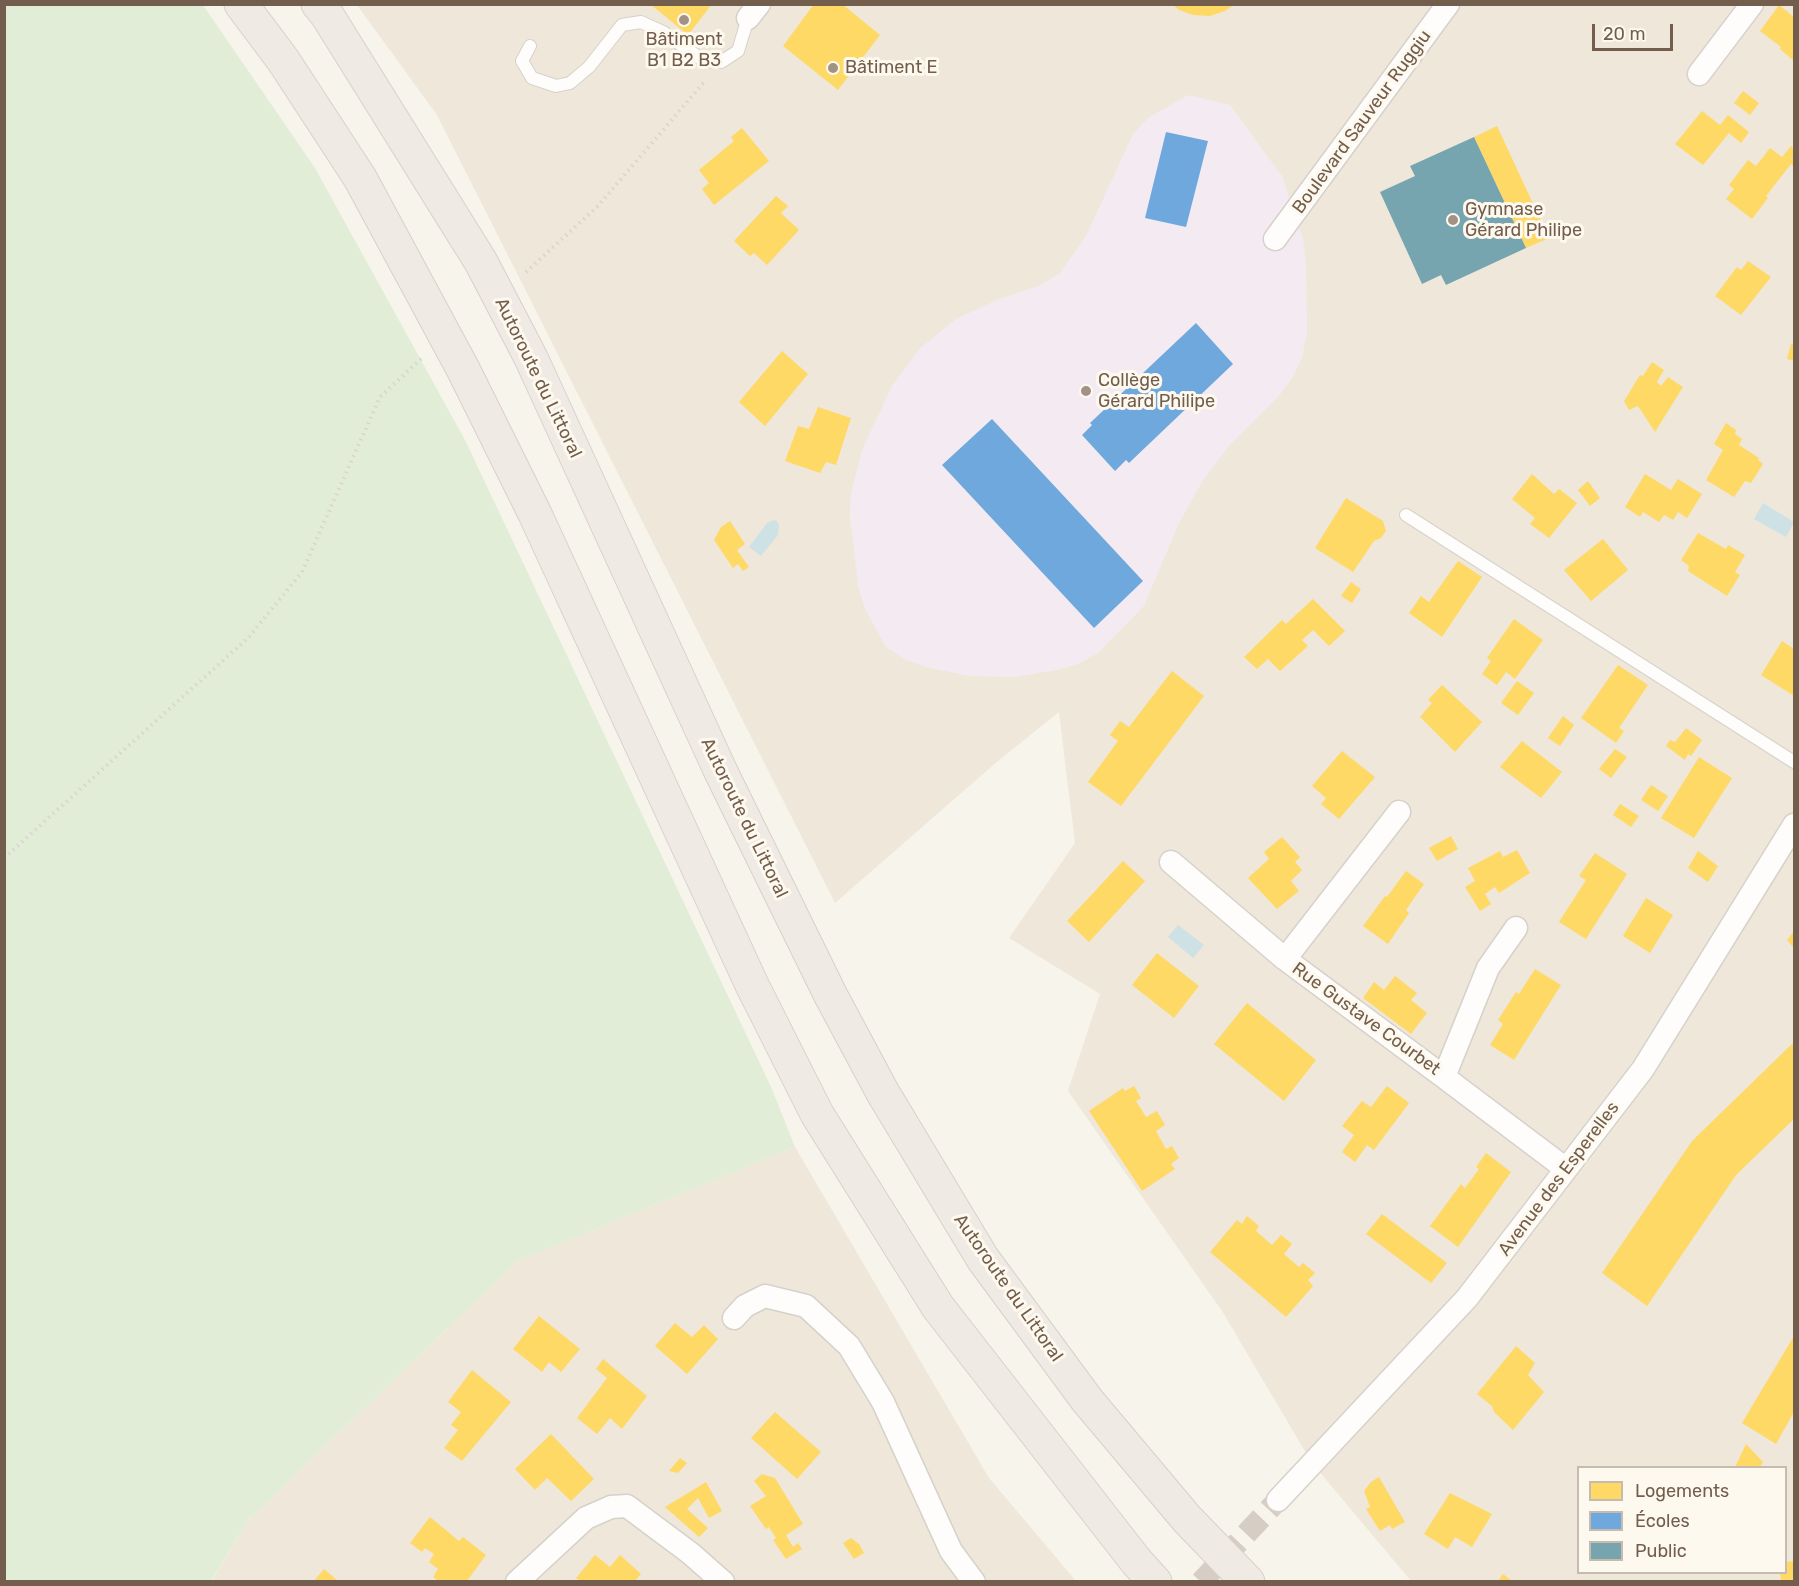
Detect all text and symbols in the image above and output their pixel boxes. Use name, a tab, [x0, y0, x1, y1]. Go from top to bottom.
scale bar	[1595, 12, 1676, 50]
marker: Bâtiment B1 B2 B3	[677, 13, 691, 27]
text: 20 m	[1603, 23, 1645, 45]
street label: Boulevard Sauveur Ruggiu	[1288, 26, 1436, 218]
place label: Bâtiment B1 B2 B3	[645, 29, 723, 72]
place label: Bâtiment E	[845, 57, 937, 79]
marker: Bâtiment E	[826, 61, 840, 75]
place label: Gymnase Gérard Philipe	[1465, 199, 1582, 242]
marker: Gymnase Gérard Philipe	[1446, 213, 1460, 227]
street label: Autoroute du Littoral	[490, 294, 586, 462]
place label: Collège Gérard Philipe	[1098, 370, 1215, 412]
marker: Collège Gérard Philipe	[1079, 384, 1093, 398]
street label: Autoroute du Littoral	[696, 734, 792, 902]
street label: Rue Gustave Courbet	[1288, 958, 1444, 1080]
street label: Avenue des Esperelles	[1494, 1098, 1624, 1260]
street label: Autoroute du Littoral	[949, 1210, 1067, 1366]
legend	[1577, 1466, 1787, 1574]
text: Logements	[1635, 1480, 1729, 1502]
text: Écoles	[1635, 1510, 1690, 1532]
text: Public	[1635, 1540, 1687, 1562]

